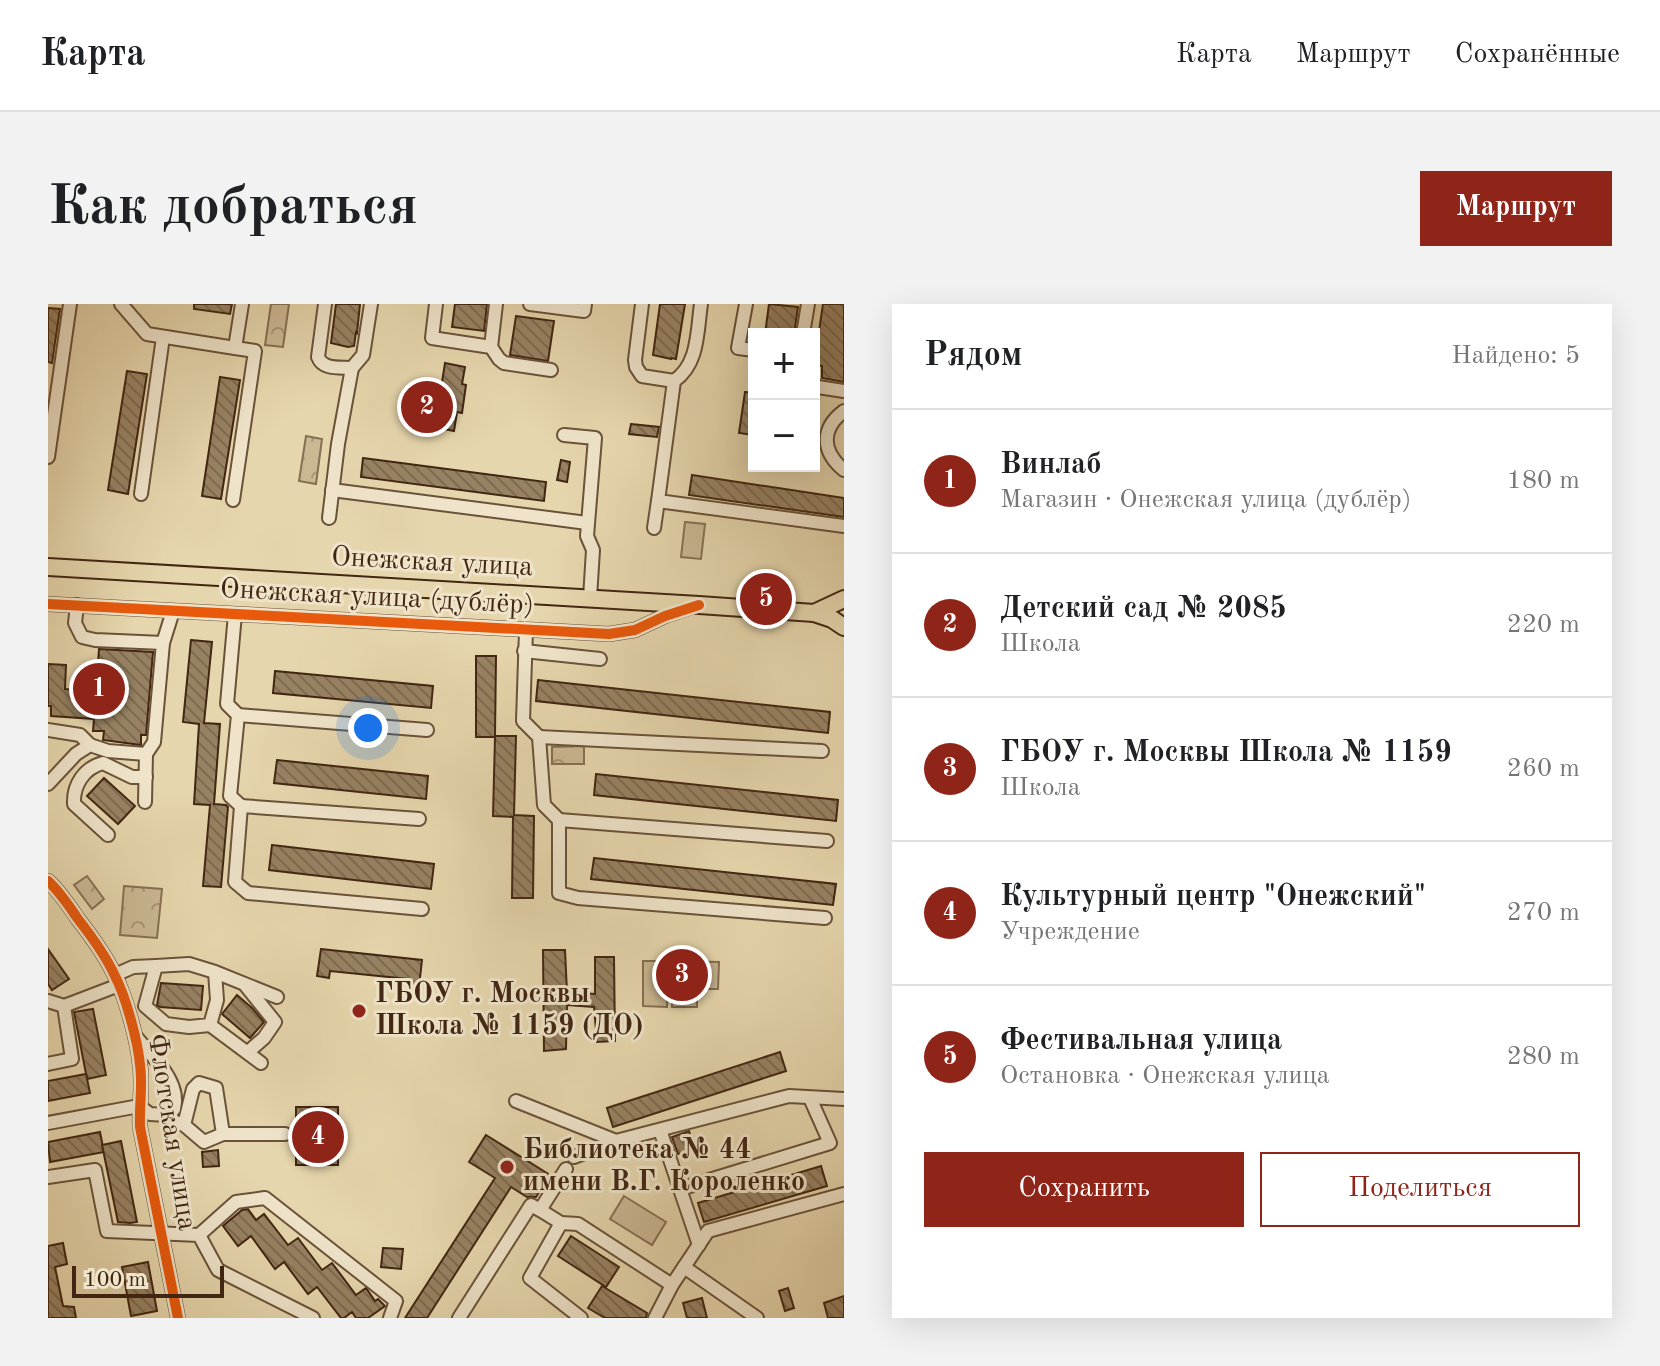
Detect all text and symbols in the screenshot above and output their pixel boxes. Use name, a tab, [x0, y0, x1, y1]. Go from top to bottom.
text: Карта	[40, 36, 146, 74]
text: Карта	[1176, 41, 1252, 69]
text: Маршрут	[1296, 41, 1411, 69]
text: Сохранённые	[1455, 41, 1620, 69]
button: Маршрут	[1420, 171, 1612, 246]
text: Как добраться	[48, 180, 418, 236]
map controls	[748, 328, 820, 472]
button: +	[748, 328, 820, 400]
text: Рядом	[924, 339, 1023, 373]
text: Найдено: 5	[1451, 343, 1580, 369]
pin: 2	[401, 377, 453, 437]
button: −	[748, 400, 820, 472]
text: Винлаб	[1000, 450, 1102, 480]
text: 1	[942, 468, 958, 494]
text: 180 m	[1507, 468, 1580, 494]
text: Магазин · Онежская улица (дублёр)	[1000, 487, 1411, 513]
street label: Онежская улица	[330, 544, 534, 582]
pin: 5	[740, 569, 792, 629]
street label: Онежская улица (дублёр)	[219, 576, 535, 620]
text: Детский сад № 2085	[1000, 594, 1287, 624]
text: 2	[942, 612, 958, 638]
text: 220 m	[1507, 612, 1580, 638]
text: Школа	[1000, 631, 1081, 657]
pin: 1	[73, 659, 125, 719]
your location	[348, 708, 388, 748]
text: ГБОУ г. Москвы Школа № 1159	[1000, 738, 1452, 768]
text: 3	[942, 756, 958, 782]
text: 260 m	[1507, 756, 1580, 782]
text: Школа	[1000, 775, 1081, 801]
text: Культурный центр "Онежский"	[1000, 882, 1426, 912]
text: 4	[942, 900, 958, 926]
text: 270 m	[1507, 900, 1580, 926]
text: Учреждение	[1000, 919, 1140, 945]
pin: 3	[656, 945, 708, 1005]
place label: ГБОУ г. Москвы Школа № 1159 (ДО)	[375, 980, 643, 1041]
marker: ГБОУ г. Москвы Школа № 1159 (ДО)	[350, 1002, 368, 1020]
text: Фестивальная улица	[1000, 1026, 1282, 1056]
street label: Флотская улица	[142, 1032, 200, 1233]
text: 5	[942, 1044, 958, 1070]
text: 280 m	[1507, 1044, 1580, 1070]
text: Остановка · Онежская улица	[1000, 1063, 1330, 1089]
pin: 4	[292, 1107, 344, 1167]
place label: Библиотека № 44 имени В.Г. Короленко	[523, 1136, 805, 1197]
button: Сохранить	[924, 1152, 1244, 1227]
button: Поделиться	[1260, 1152, 1580, 1227]
marker: Библиотека № 44 имени В.Г. Короленко	[498, 1158, 516, 1176]
scale bar	[72, 1262, 224, 1298]
text: 100 m	[84, 1269, 146, 1291]

